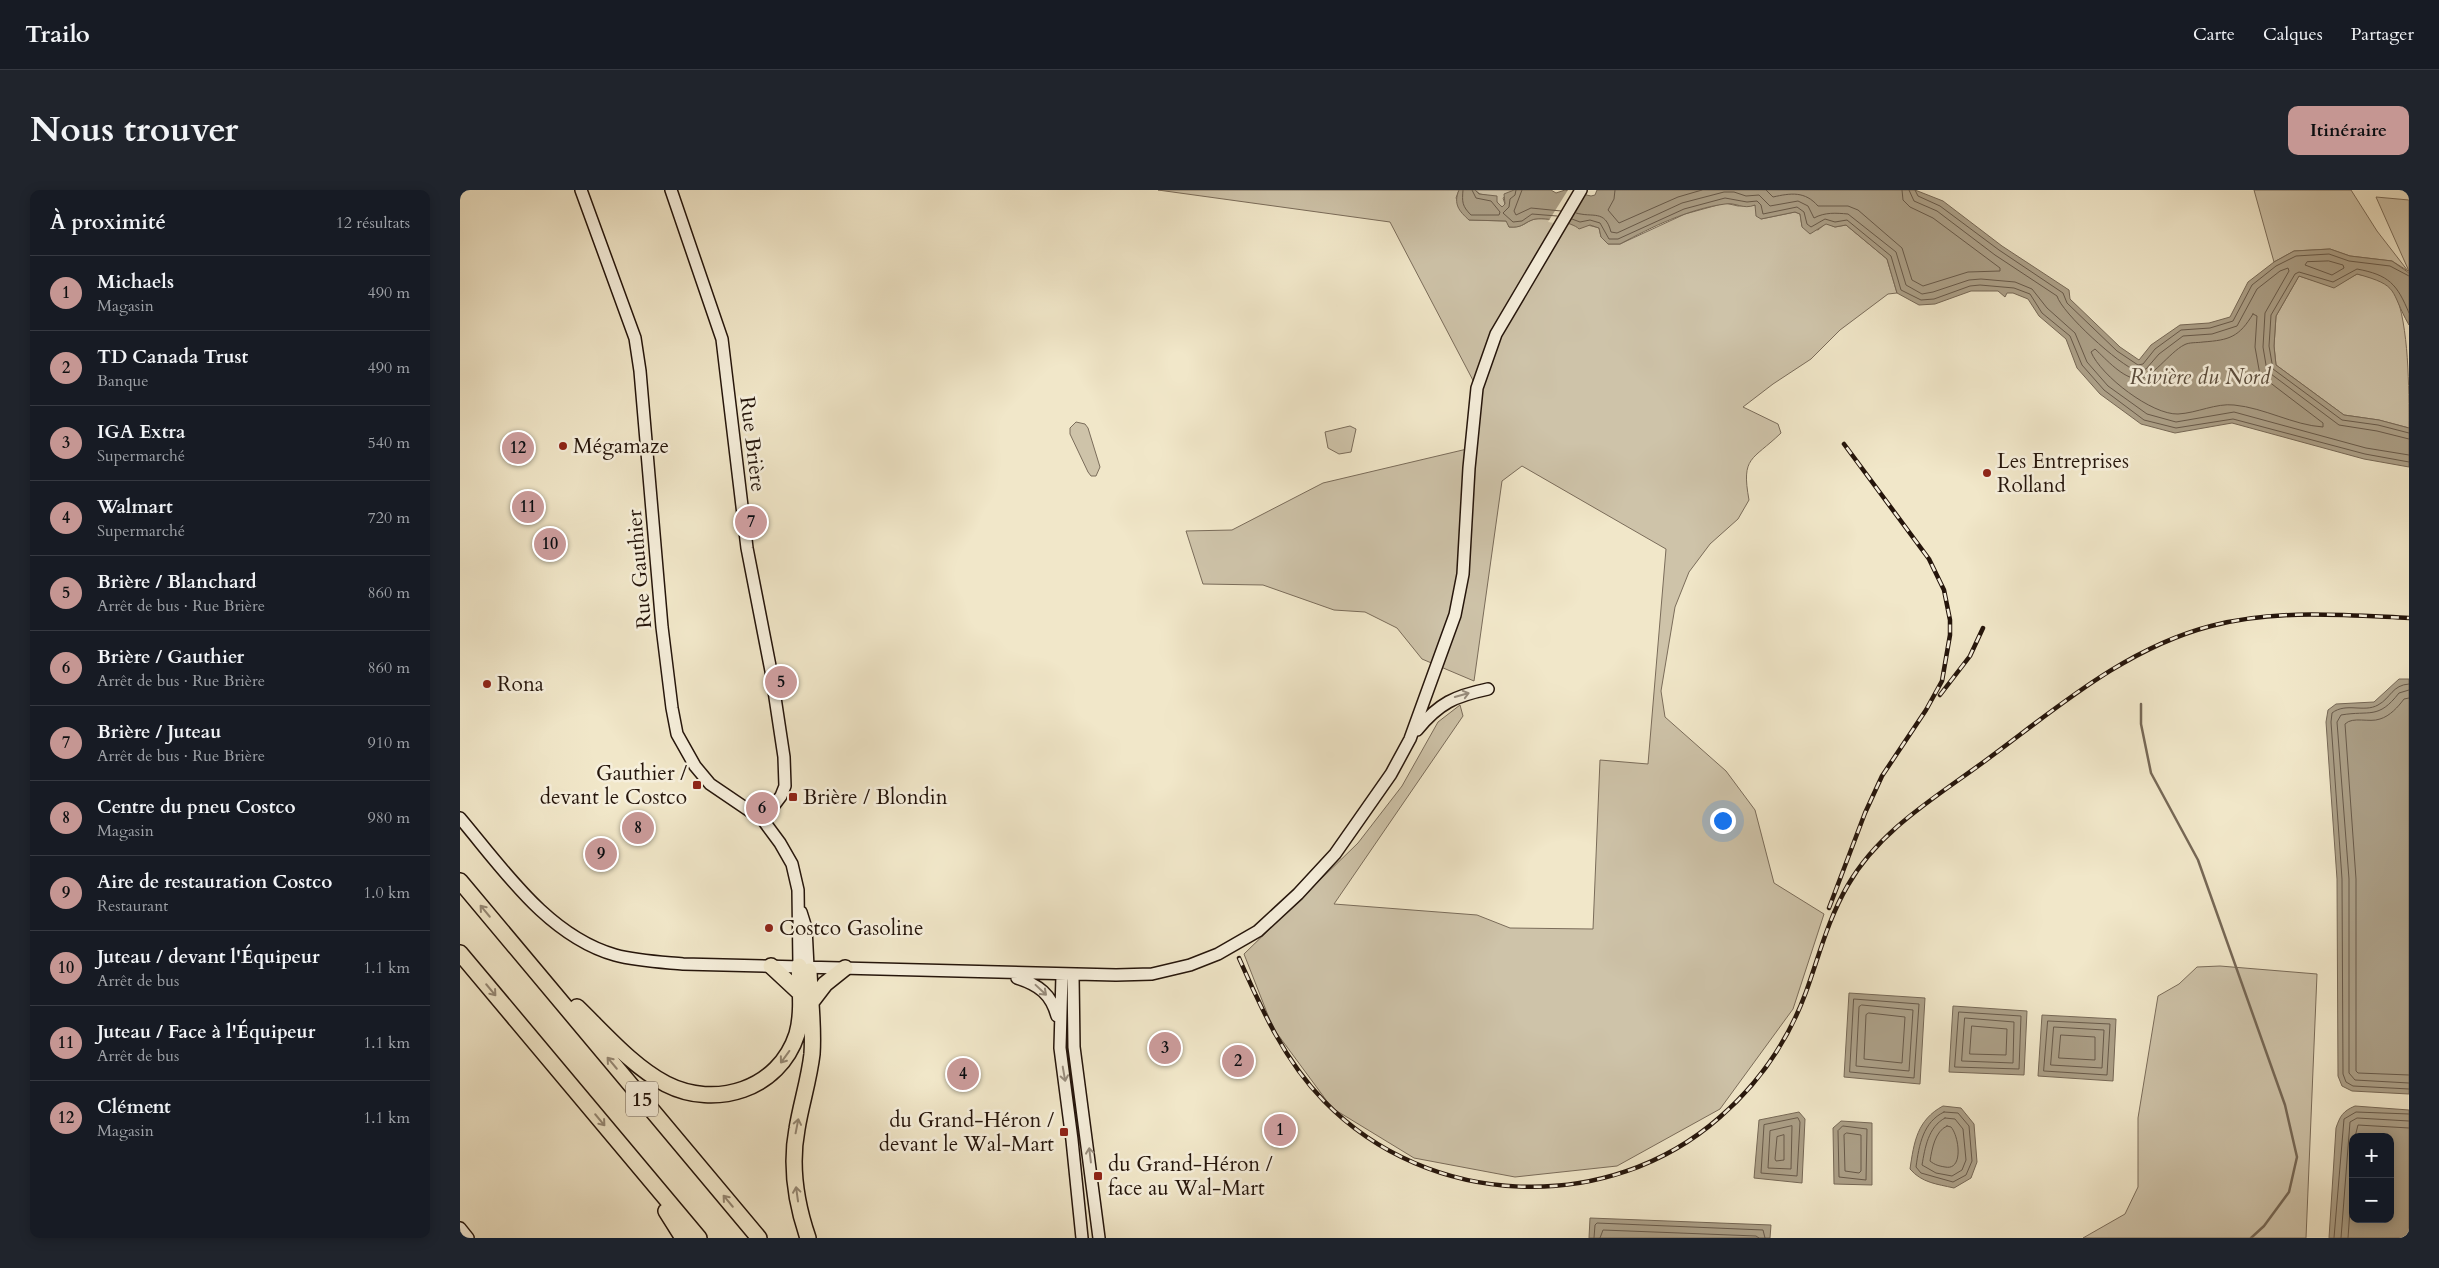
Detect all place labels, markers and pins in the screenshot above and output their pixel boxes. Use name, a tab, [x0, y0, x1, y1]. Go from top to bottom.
pin: 12	[502, 429, 534, 467]
place label: Mégamaze	[573, 432, 669, 461]
marker: Mégamaze	[557, 440, 569, 452]
place label: Les Entreprises Rolland	[1997, 447, 2129, 500]
marker: Les Entreprises Rolland	[1981, 467, 1993, 479]
pin: 11	[512, 488, 544, 526]
pin: 7	[735, 503, 767, 541]
pin: 10	[534, 525, 566, 563]
pin: 5	[765, 663, 797, 701]
place label: Rona	[497, 670, 544, 699]
marker: Rona	[481, 678, 493, 690]
place label: Gauthier / devant le Costco	[540, 759, 687, 812]
marker: Gauthier / devant le Costco	[691, 779, 703, 791]
place label: Brière / Blondin	[803, 783, 948, 812]
pin: 6	[746, 789, 778, 827]
marker: Brière / Blondin	[787, 791, 799, 803]
pin: 8	[622, 809, 654, 847]
pin: 9	[585, 835, 617, 873]
place label: Costco Gasoline	[779, 914, 923, 943]
marker: Costco Gasoline	[763, 922, 775, 934]
pin: 3	[1149, 1029, 1181, 1067]
pin: 2	[1222, 1042, 1254, 1080]
pin: 4	[947, 1055, 979, 1093]
place label: du Grand-Héron / devant le Wal-Mart	[879, 1106, 1054, 1159]
pin: 1	[1264, 1111, 1296, 1149]
marker: du Grand-Héron / devant le Wal-Mart	[1058, 1126, 1070, 1138]
place label: du Grand-Héron / face au Wal-Mart	[1108, 1150, 1273, 1203]
marker: du Grand-Héron / face au Wal-Mart	[1092, 1170, 1104, 1182]

